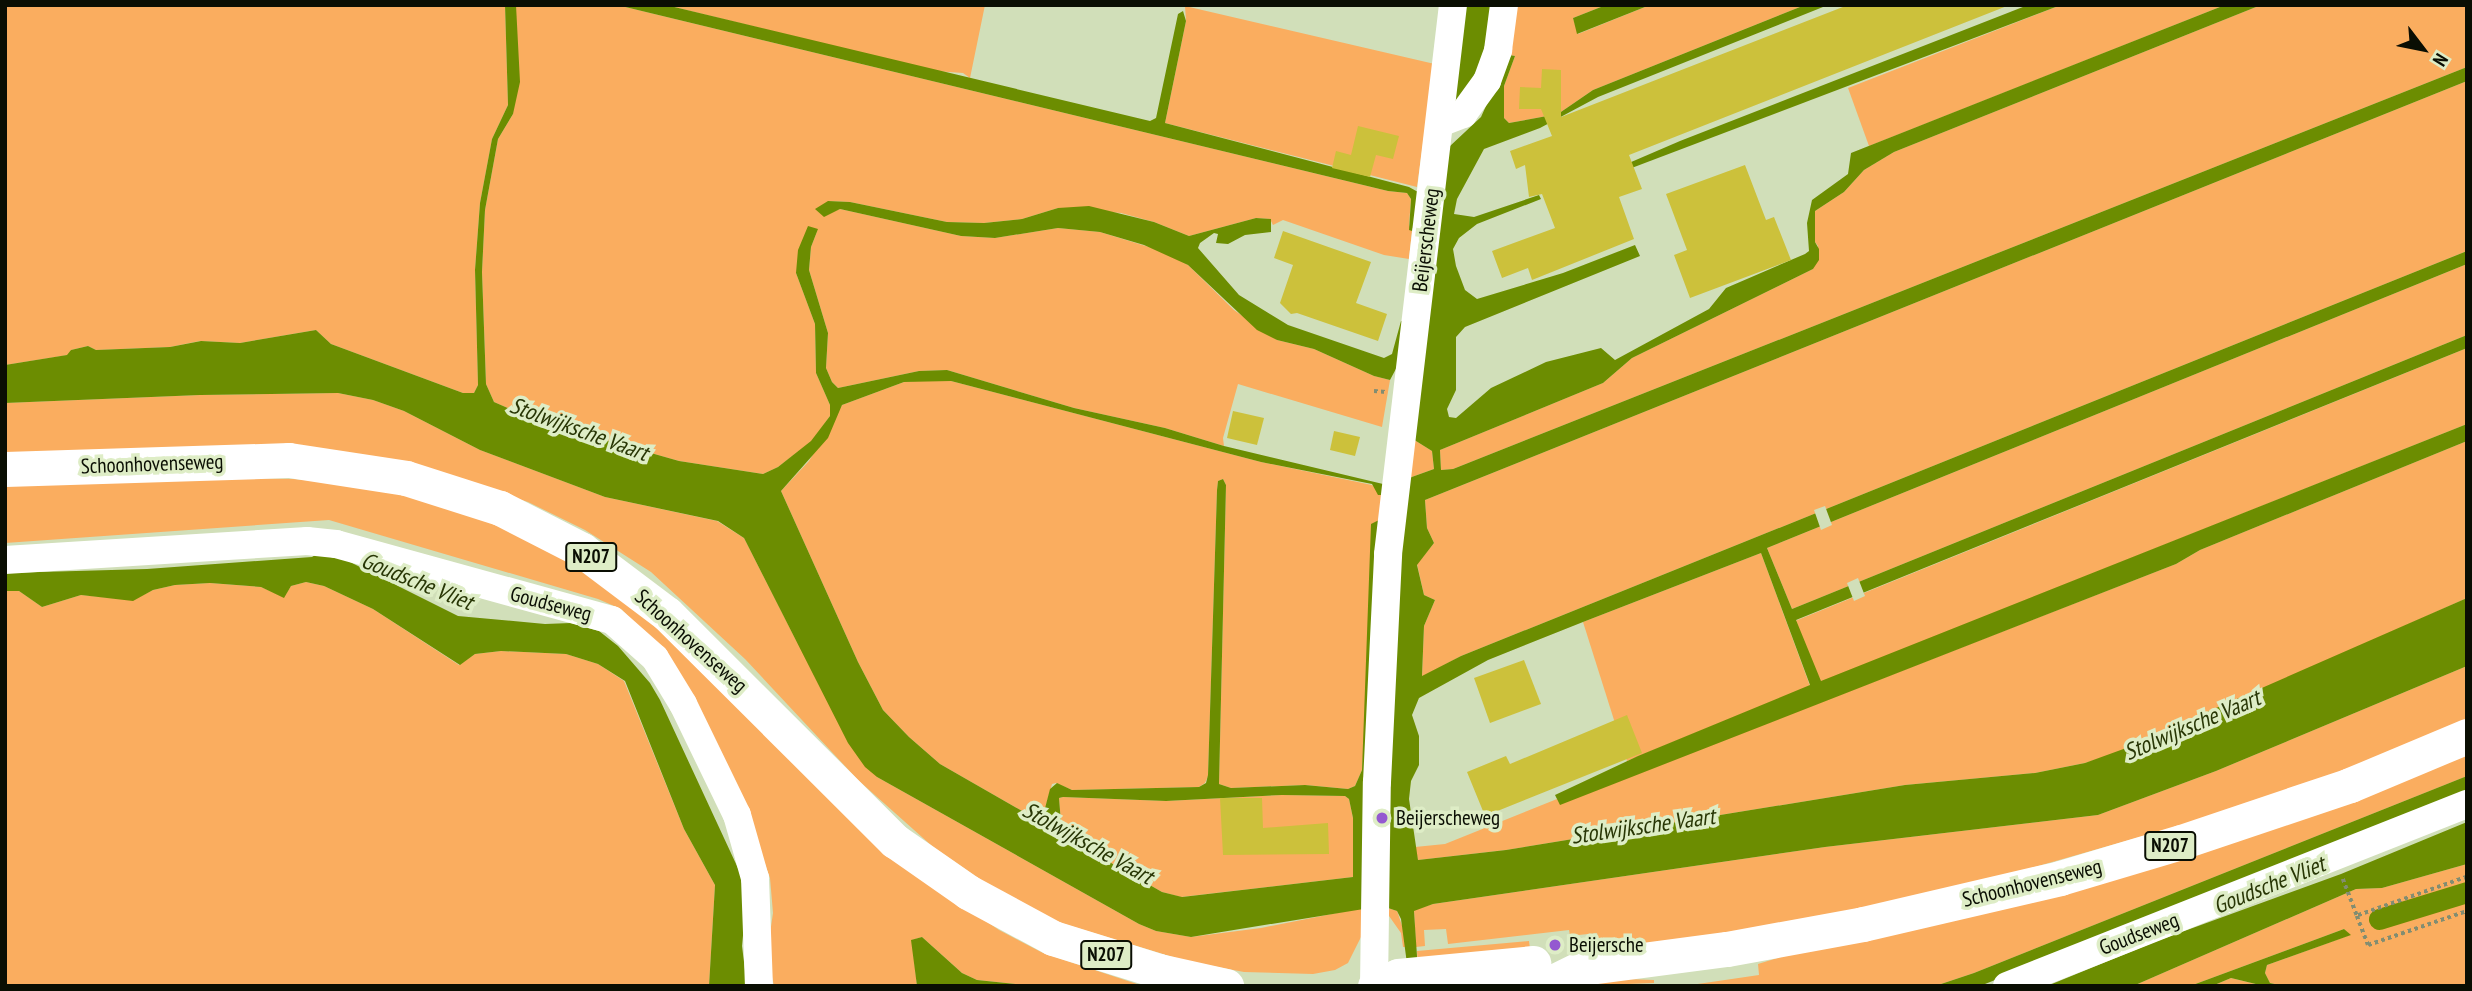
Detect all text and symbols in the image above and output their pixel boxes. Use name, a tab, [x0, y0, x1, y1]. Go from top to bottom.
north arrow	[2388, 14, 2458, 84]
text: N	[2428, 49, 2454, 71]
street label: Beijerscheweg	[1407, 187, 1445, 293]
water label: Stolwijksche Vaart	[506, 391, 652, 467]
street label: Schoonhovenseweg	[80, 449, 224, 479]
road number: N207	[565, 542, 617, 572]
water label: Goudsche Vliet	[357, 546, 477, 616]
street label: Goudseweg	[508, 581, 594, 627]
street label: Schoonhovenseweg	[630, 584, 752, 698]
water label: Stolwijksche Vaart	[2120, 684, 2264, 766]
water label: Stolwijksche Vaart	[1018, 796, 1158, 890]
water label: Stolwijksche Vaart	[1569, 802, 1717, 850]
place label: Beijerscheweg	[1396, 805, 1500, 831]
marker: Beijerscheweg	[1374, 810, 1390, 826]
road number: N207	[2144, 831, 2196, 862]
water label: Goudsche Vliet	[2209, 850, 2329, 920]
street label: Schoonhovenseweg	[1960, 854, 2104, 912]
street label: Goudseweg	[2096, 907, 2182, 961]
place label: Beijersche	[1569, 932, 1644, 958]
marker: Beijersche	[1547, 937, 1563, 953]
road number: N207	[1080, 939, 1132, 970]

